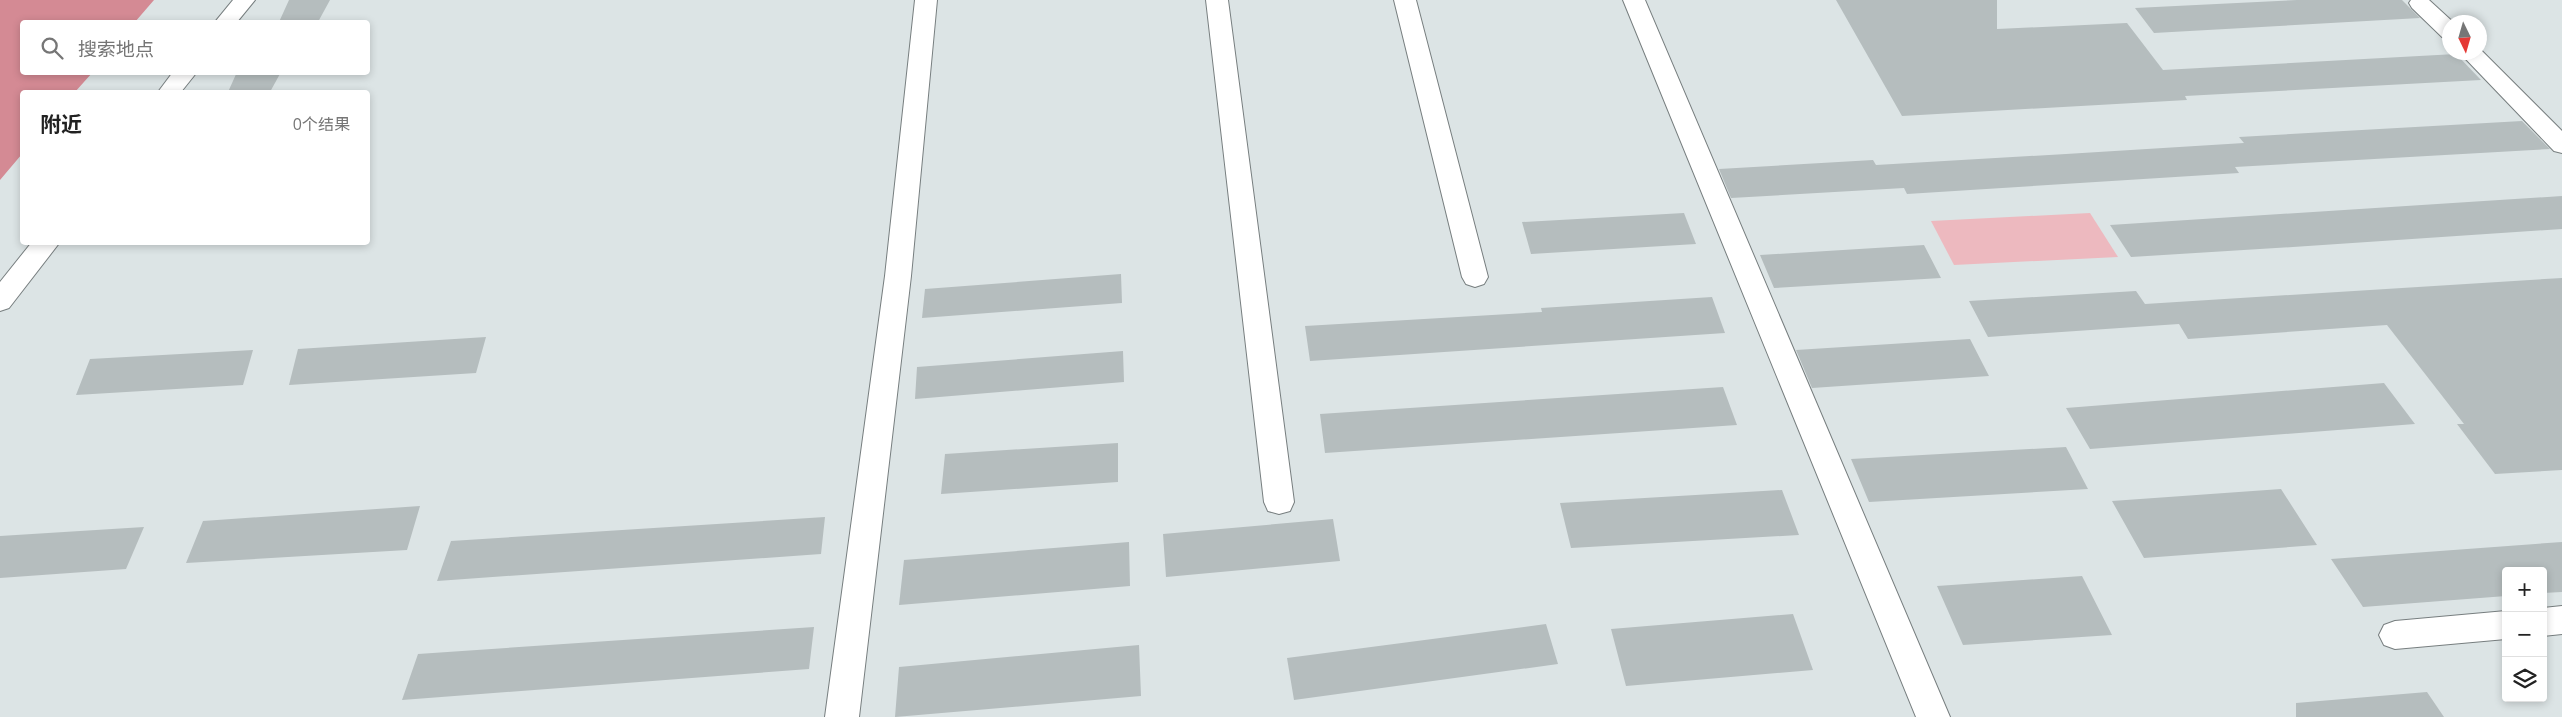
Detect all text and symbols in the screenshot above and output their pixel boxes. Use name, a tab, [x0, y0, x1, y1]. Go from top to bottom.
north arrow	[2442, 15, 2487, 60]
search box	[20, 20, 370, 75]
icon: search	[38, 34, 66, 62]
text: 搜索地点	[78, 36, 154, 62]
text: 附近	[40, 110, 82, 138]
text: 0个结果	[293, 113, 350, 135]
map controls	[2502, 567, 2547, 702]
button: +	[2502, 567, 2547, 612]
button: −	[2502, 612, 2547, 657]
button: layers	[2502, 657, 2547, 702]

